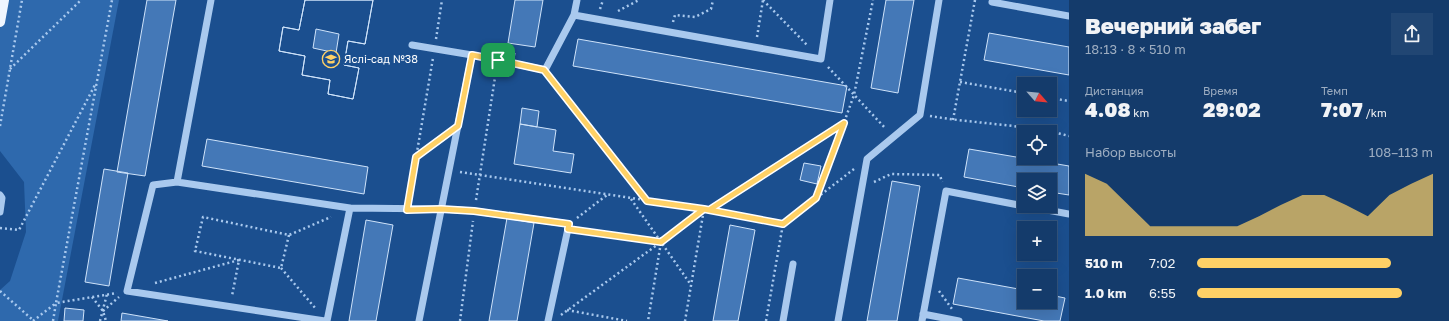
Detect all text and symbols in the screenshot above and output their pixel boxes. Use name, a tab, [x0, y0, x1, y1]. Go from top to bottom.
text: Вечерний забег	[1085, 12, 1261, 39]
button: share	[1391, 13, 1433, 55]
text: 18:13 · 8 × 510 m	[1085, 41, 1186, 57]
pin	[481, 43, 515, 77]
school or university icon: Яслі-сад №38	[321, 49, 341, 69]
icon: arrive	[487, 49, 509, 71]
place label: Яслі-сад №38	[344, 52, 418, 65]
north arrow	[1017, 77, 1057, 117]
map controls	[1017, 77, 1057, 309]
text: Дистанция	[1085, 84, 1144, 97]
text: Время	[1203, 84, 1238, 97]
text: Темп	[1321, 84, 1348, 97]
text: 4.08	[1085, 97, 1131, 121]
text: 29:02	[1203, 97, 1261, 121]
text: 7:07	[1321, 97, 1363, 121]
text: km	[1131, 106, 1149, 119]
text: /km	[1363, 106, 1387, 119]
button: locate	[1017, 125, 1057, 165]
text: Набор высоты	[1085, 144, 1176, 160]
text: 108–113 m	[1369, 144, 1433, 160]
button: layers	[1017, 173, 1057, 213]
button: +	[1017, 221, 1057, 261]
text: 510 m	[1085, 255, 1123, 271]
text: 7:02	[1149, 255, 1175, 271]
button: −	[1017, 269, 1057, 309]
text: 1.0 km	[1085, 285, 1126, 301]
text: 6:55	[1149, 285, 1176, 301]

